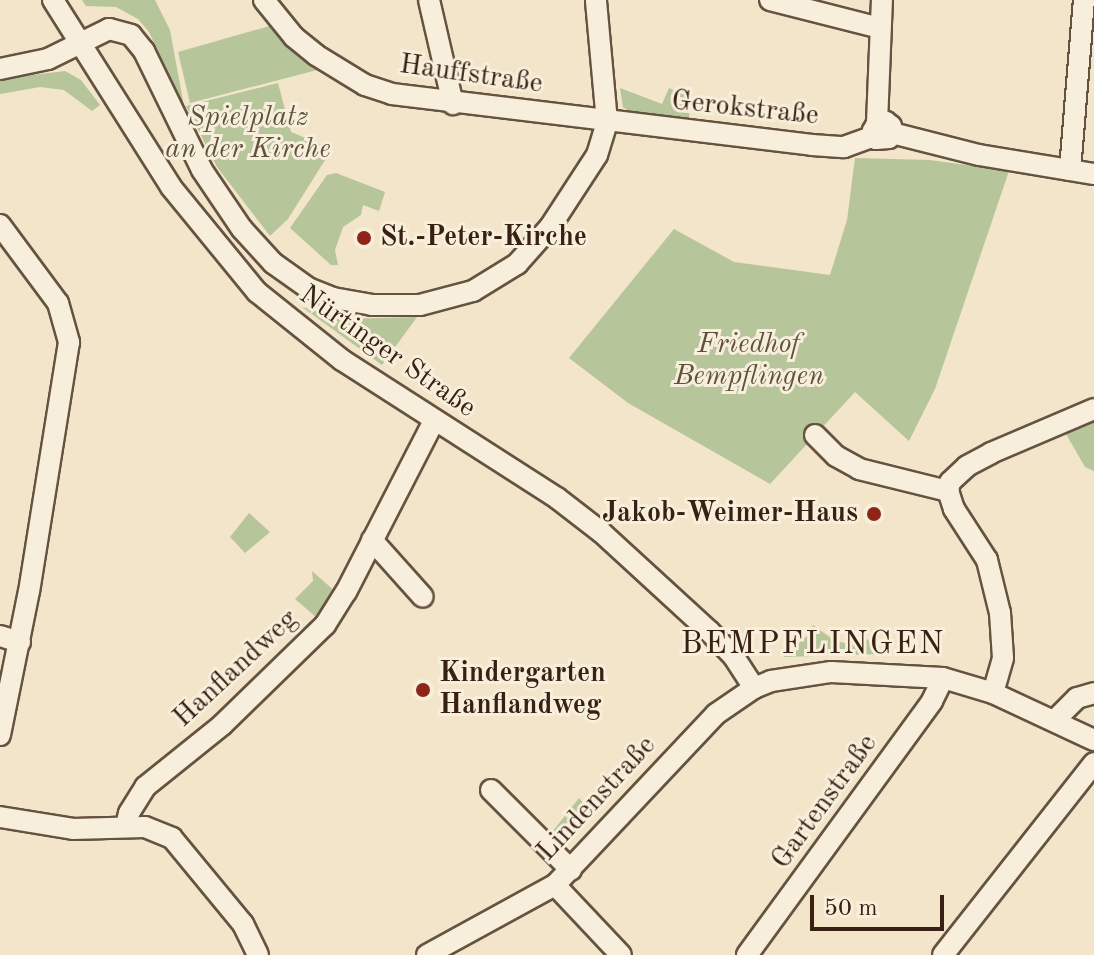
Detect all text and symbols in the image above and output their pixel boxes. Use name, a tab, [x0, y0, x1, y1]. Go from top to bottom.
street label: Hauffstraße	[397, 48, 545, 102]
street label: Gerokstraße	[670, 85, 820, 133]
park label: Spielplatz an der Kirche	[165, 101, 331, 167]
place label: St.-Peter-Kirche	[380, 221, 587, 255]
marker: St.-Peter-Kirche	[355, 229, 373, 247]
street label: Nürtinger Straße	[292, 279, 482, 425]
park label: Friedhof Bempflingen	[674, 328, 824, 394]
place label: Jakob-Weimer-Haus	[602, 497, 858, 531]
marker: Jakob-Weimer-Haus	[865, 505, 883, 523]
street label: Hanflandweg	[167, 603, 305, 735]
district label: BEMPFLINGEN	[681, 626, 945, 664]
place label: Kindergarten Hanflandweg	[439, 657, 606, 723]
marker: Kindergarten Hanflandweg	[414, 681, 432, 699]
street label: Gartenstraße	[765, 728, 885, 876]
street label: Lindenstraße	[531, 729, 663, 869]
scale bar	[814, 879, 948, 929]
text: 50 m	[824, 897, 878, 921]

